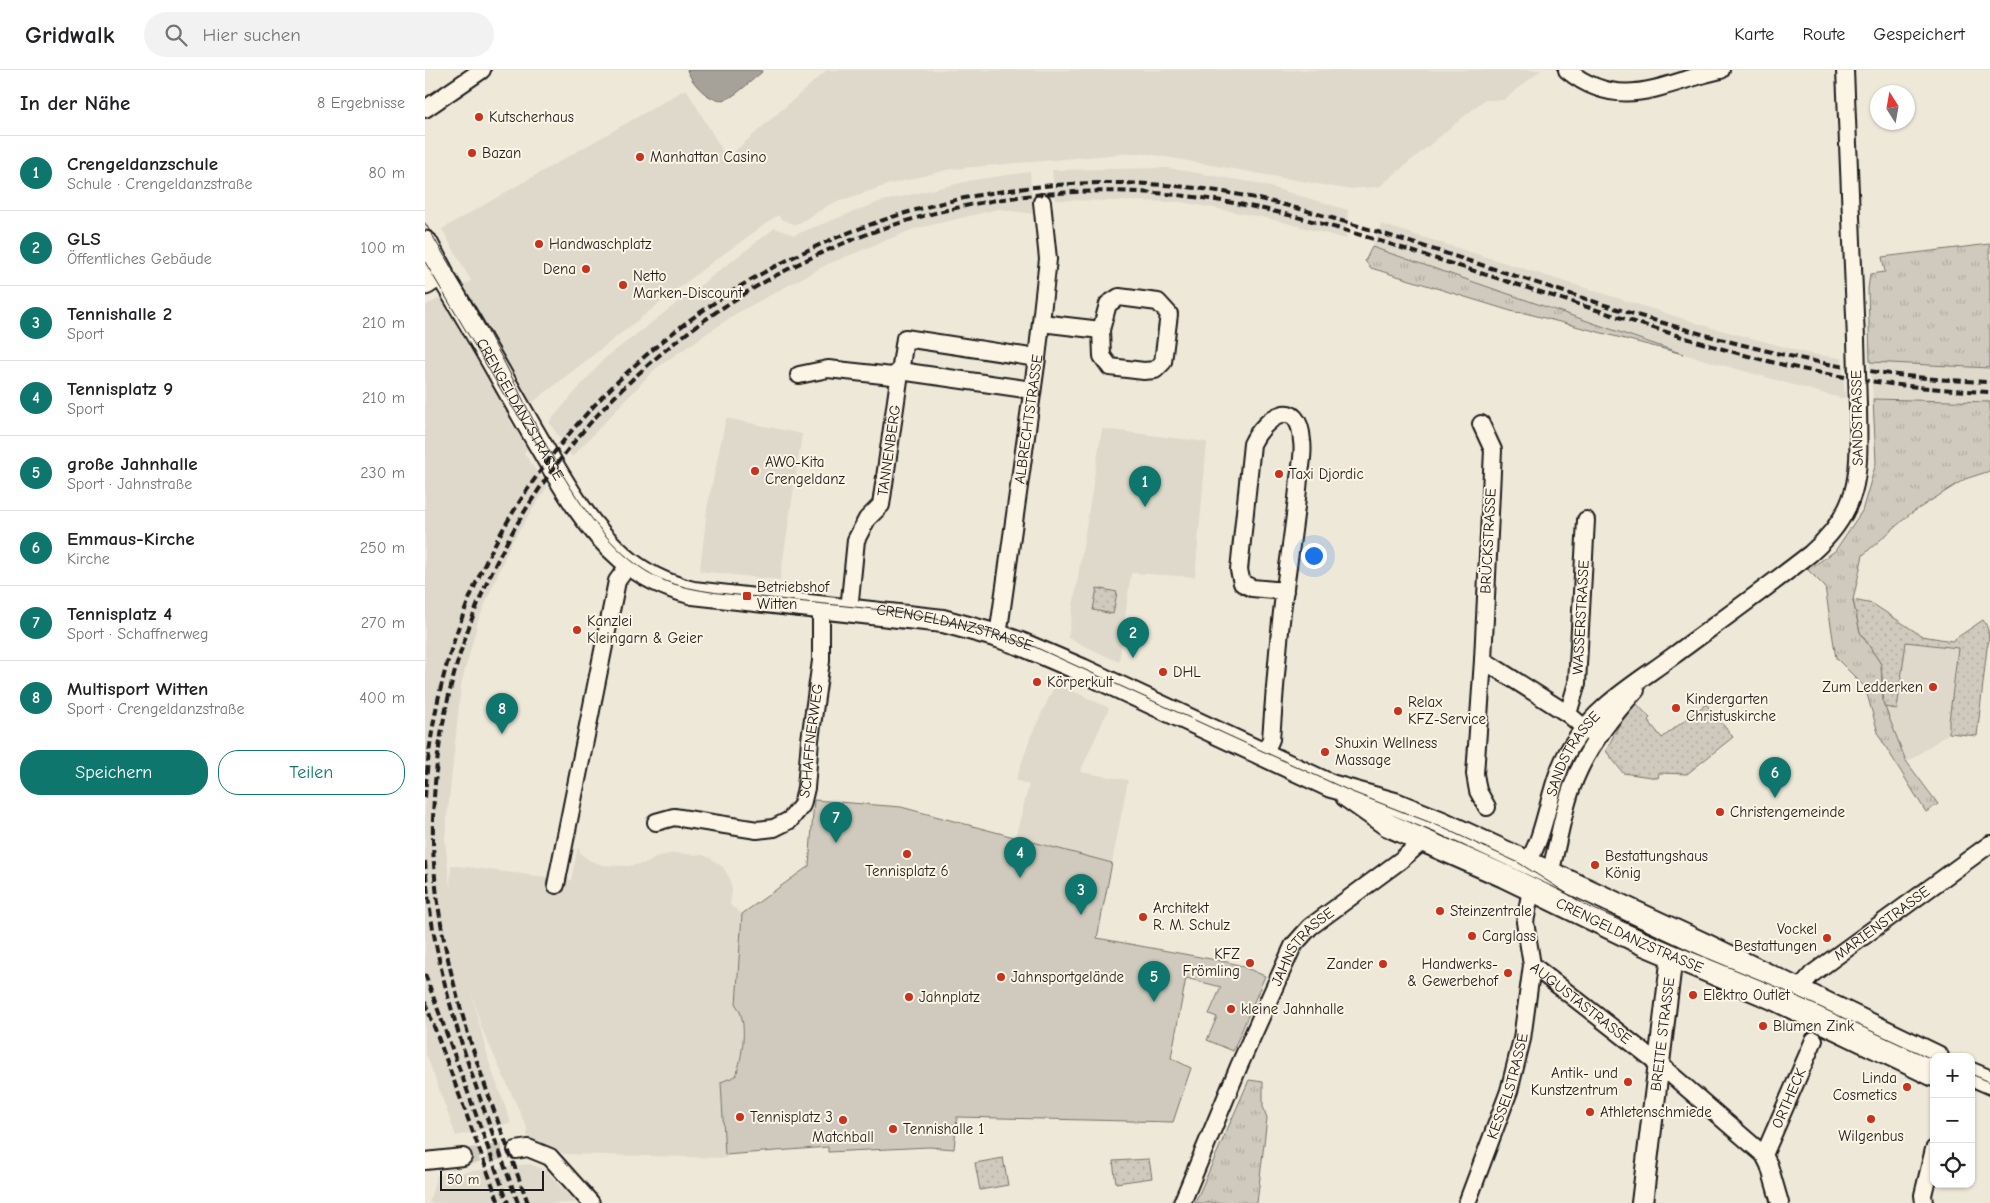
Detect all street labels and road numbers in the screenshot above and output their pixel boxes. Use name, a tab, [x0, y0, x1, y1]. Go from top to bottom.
street label: CRENGELDANZSTRASSE	[472, 335, 568, 484]
street label: ALBRECHTSTRASSE	[1010, 353, 1046, 485]
street label: SANDSTRASSE	[1847, 370, 1867, 466]
street label: TANNENBERG	[873, 403, 904, 497]
street label: BRÜCKSTRASSE	[1476, 488, 1500, 594]
street label: WASSERSTRASSE	[1568, 560, 1593, 675]
street label: CRENGELDANZSTRASSE	[875, 600, 1035, 655]
street label: SCHAFFNERWEG	[795, 682, 827, 800]
street label: SANDSTRASSE	[1542, 707, 1604, 798]
street label: MARIENSTRASSE	[1830, 882, 1933, 964]
street label: CRENGELDANZSTRASSE	[1553, 894, 1706, 977]
street label: JAHNSTRASSE	[1267, 904, 1337, 989]
street label: AUGUSTASTRASSE	[1527, 958, 1635, 1048]
street label: BREITE STRASSE	[1647, 976, 1678, 1092]
street label: KESSELSTRASSE	[1483, 1032, 1532, 1142]
street label: ORTHECK	[1768, 1065, 1810, 1131]

